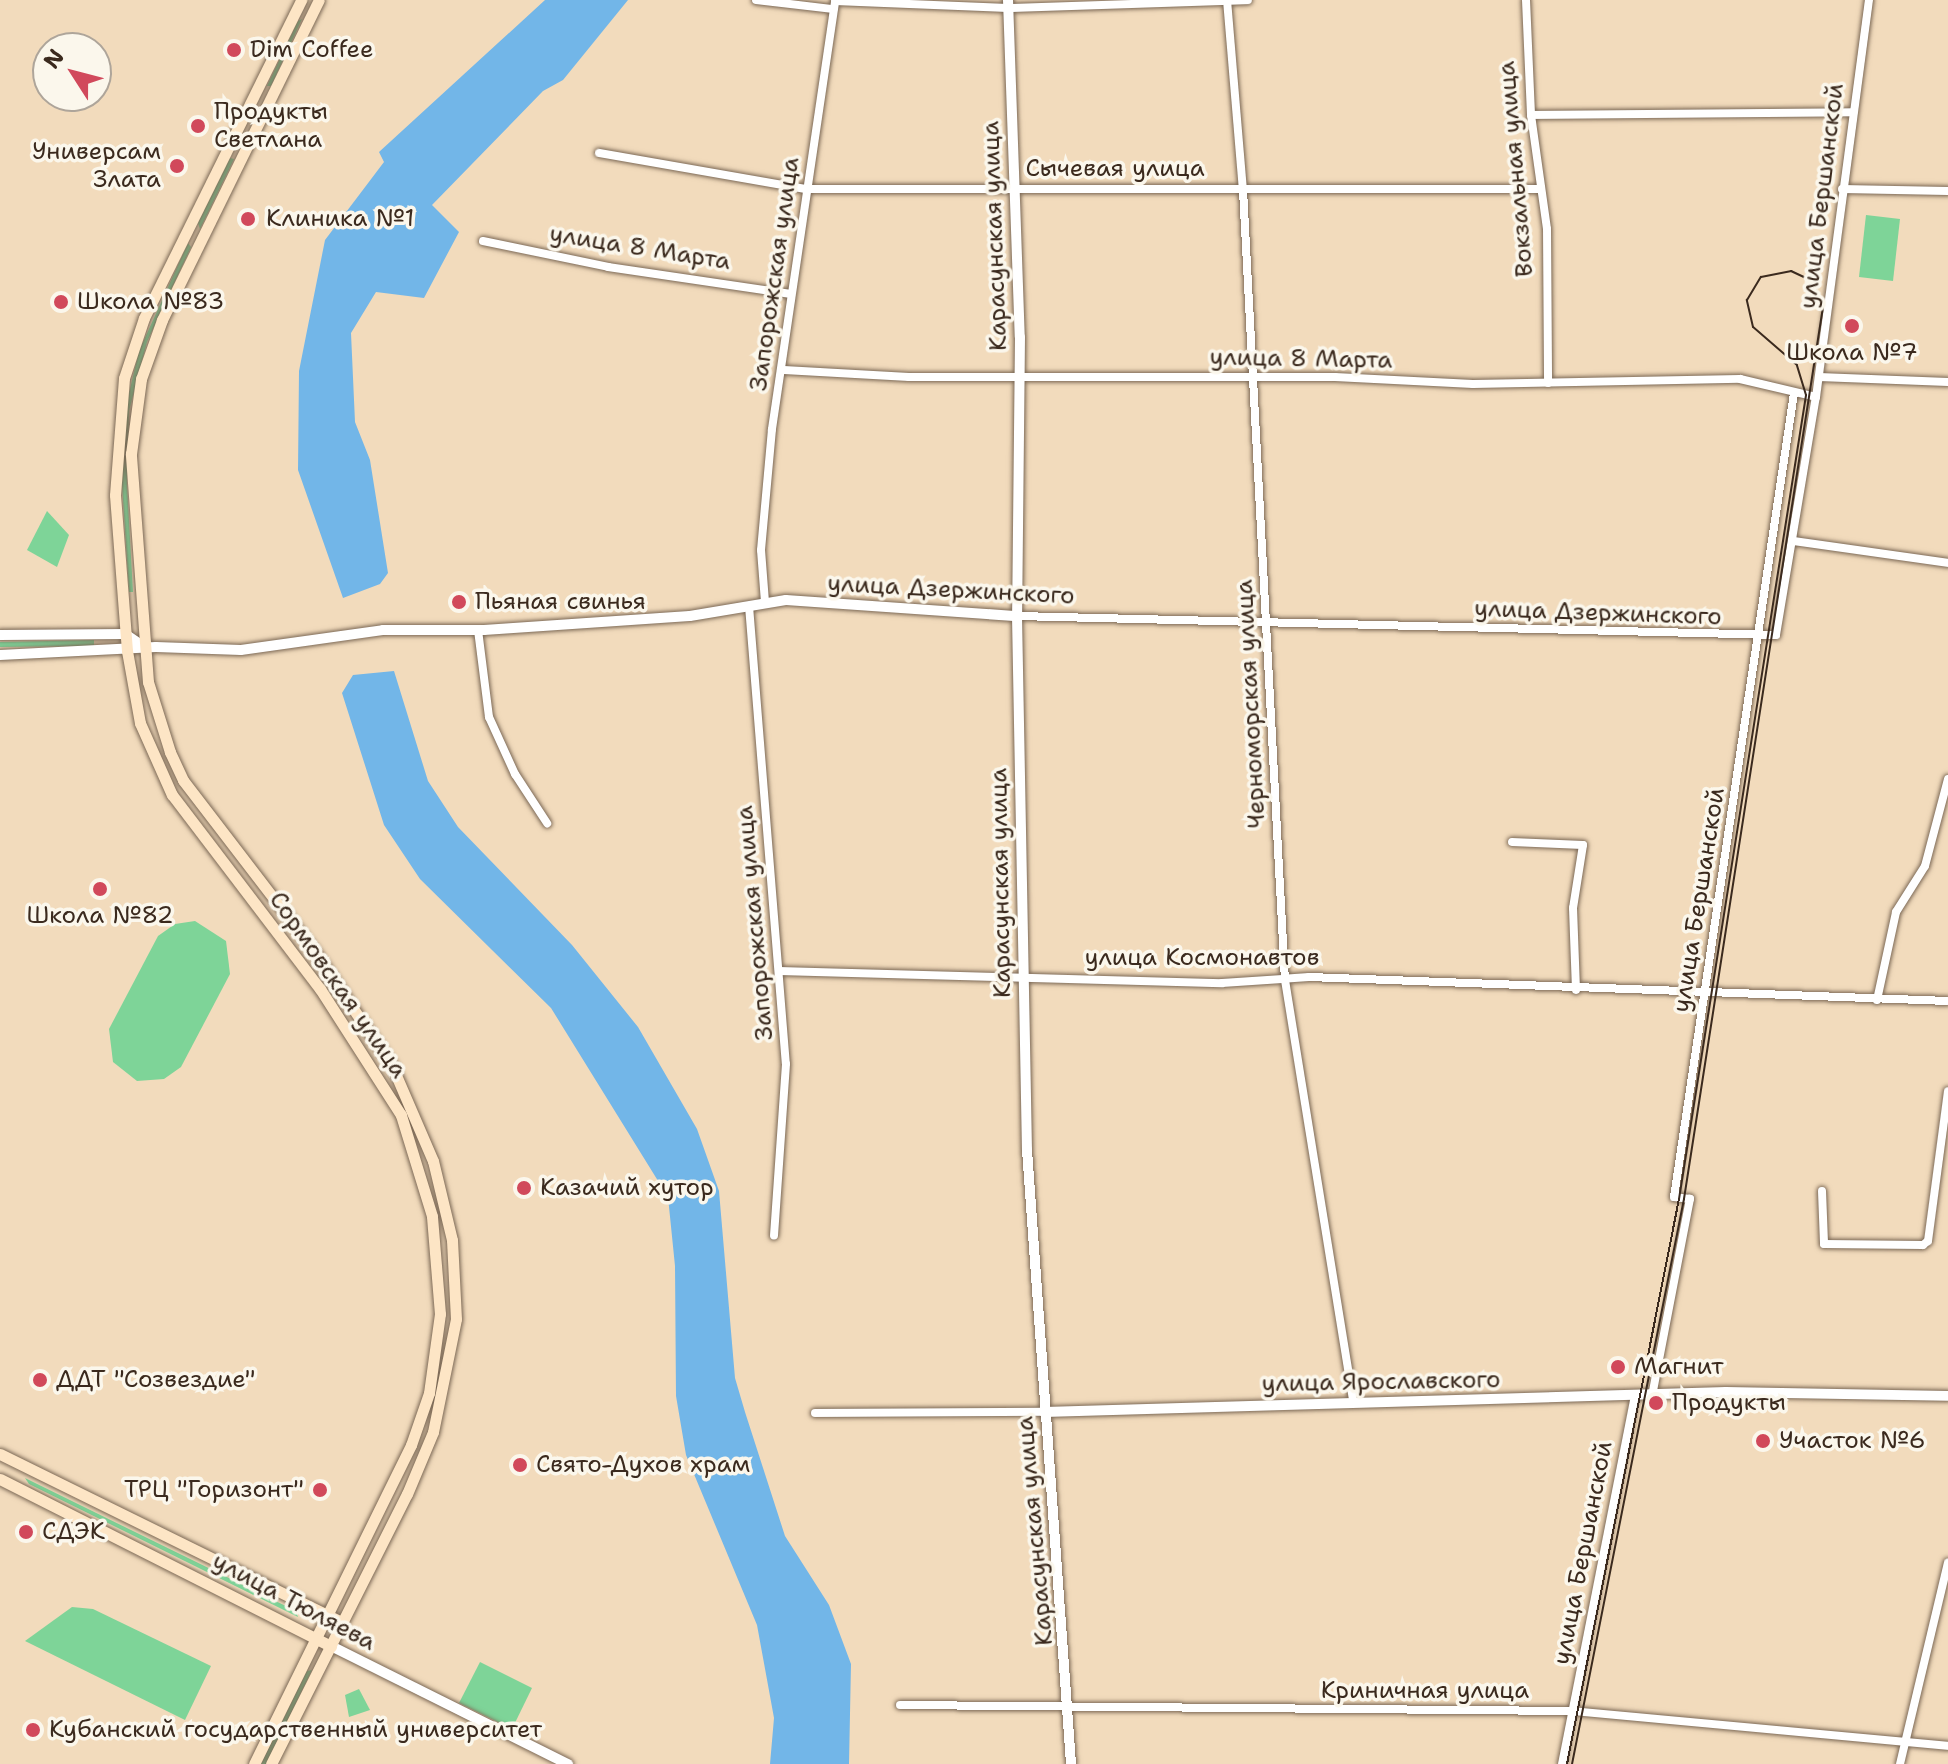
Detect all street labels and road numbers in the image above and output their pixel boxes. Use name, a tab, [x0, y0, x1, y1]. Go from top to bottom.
street label: Вокзальная улица	[1492, 60, 1540, 278]
street label: улица Бершанской	[1794, 82, 1850, 310]
street label: Карасунская улица	[977, 121, 1013, 351]
street label: Запорожская улица	[744, 155, 806, 393]
street label: Сычевая улица	[1025, 155, 1205, 183]
street label: улица 8 Марта	[548, 219, 732, 277]
street label: улица 8 Марта	[1209, 343, 1393, 375]
street label: улица Дзержинского	[827, 569, 1075, 611]
street label: Черноморская улица	[1230, 579, 1272, 829]
street label: улица Дзержинского	[1474, 594, 1722, 632]
street label: Карасунская улица	[985, 768, 1017, 998]
street label: улица Бершанской	[1667, 786, 1731, 1014]
street label: Запорожская улица	[730, 804, 780, 1042]
street label: Сормовская улица	[263, 886, 413, 1084]
street label: улица Космонавтов	[1085, 944, 1319, 972]
street label: улица Ярославского	[1261, 1366, 1501, 1398]
street label: Карасунская улица	[1011, 1415, 1059, 1647]
street label: улица Бершанской	[1547, 1439, 1619, 1667]
street label: улица Тюляева	[207, 1547, 381, 1657]
street label: Криничная улица	[1321, 1677, 1529, 1705]

